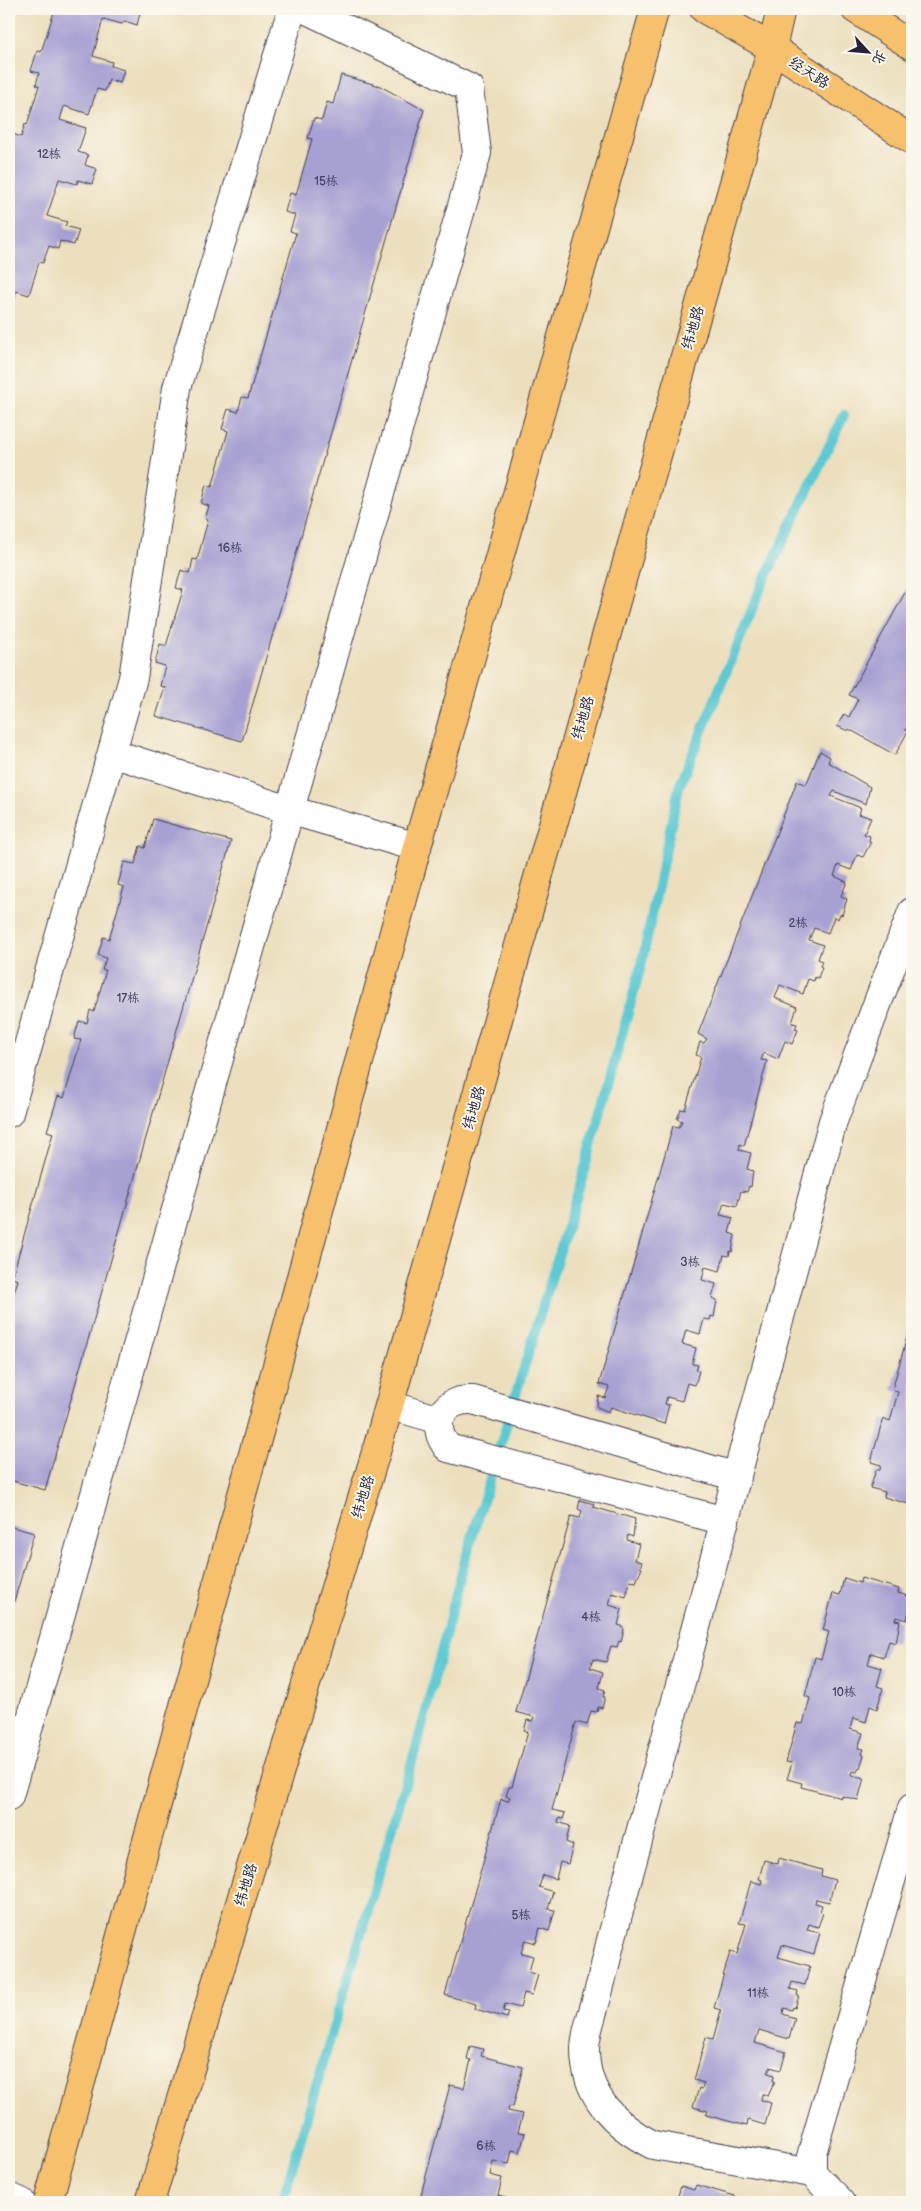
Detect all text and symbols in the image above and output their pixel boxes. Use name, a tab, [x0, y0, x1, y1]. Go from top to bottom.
north arrow	[844, 28, 894, 78]
text: 北	[869, 47, 890, 67]
street label: 经天路	[785, 53, 833, 93]
house number: 12栋	[37, 147, 61, 162]
house number: 15栋	[314, 174, 338, 189]
street label: 纬地路	[678, 304, 708, 352]
house number: 16栋	[218, 541, 242, 556]
street label: 纬地路	[568, 694, 598, 742]
house number: 2栋	[788, 916, 808, 931]
house number: 17栋	[117, 991, 139, 1006]
street label: 纬地路	[459, 1084, 489, 1132]
house number: 3栋	[680, 1255, 700, 1270]
street label: 纬地路	[347, 1473, 379, 1521]
house number: 4栋	[581, 1610, 601, 1625]
house number: 10栋	[832, 1685, 856, 1700]
street label: 纬地路	[230, 1861, 262, 1909]
house number: 5栋	[512, 1908, 530, 1923]
house number: 11栋	[747, 1986, 769, 2001]
house number: 6栋	[476, 2139, 496, 2154]

